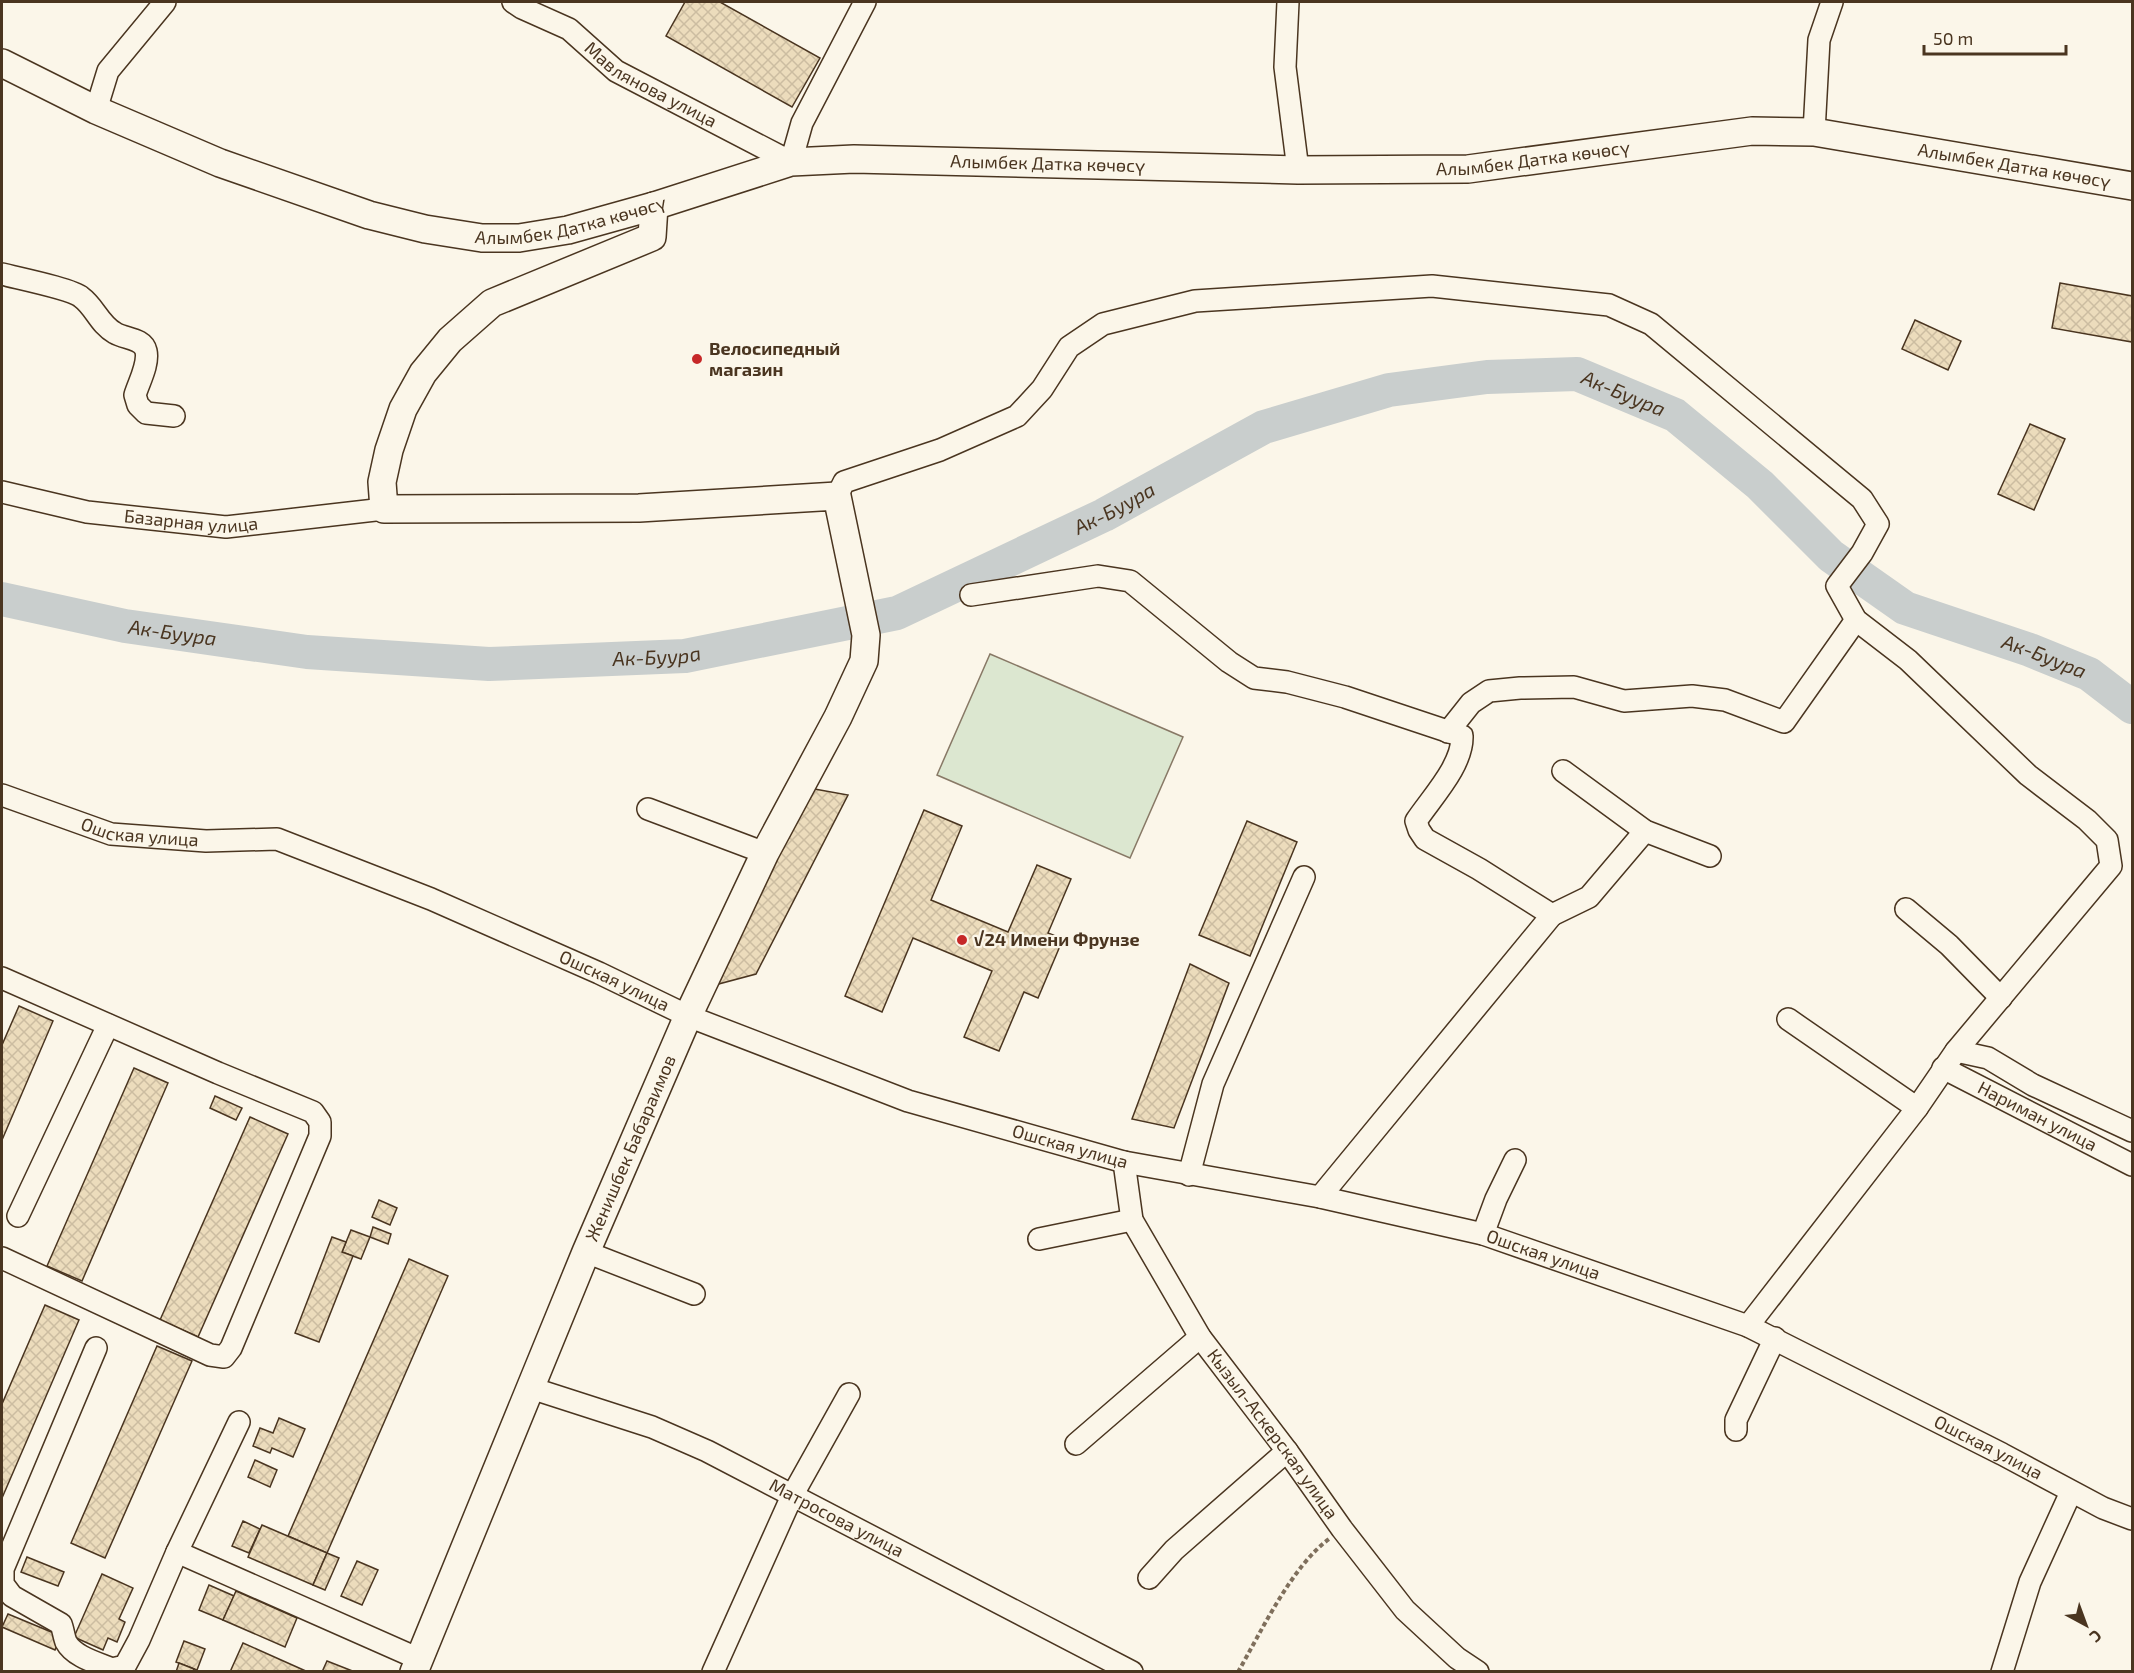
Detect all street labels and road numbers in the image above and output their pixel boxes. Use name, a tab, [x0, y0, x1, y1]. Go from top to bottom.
street label: Мавлянова улица	[581, 36, 721, 132]
street label: Алымбек Датка көчөсү	[1436, 135, 1632, 179]
street label: Алымбек Датка көчөсү	[1916, 138, 2113, 192]
street label: Алымбек Датка көчөсү	[950, 149, 1146, 176]
street label: Алымбек Датка көчөсү	[474, 191, 670, 249]
street label: Базарная улица	[123, 504, 259, 537]
street label: Ошская улица	[78, 812, 199, 850]
street label: Ошская улица	[556, 945, 673, 1015]
street label: Женишбек Бабараимов	[580, 1051, 680, 1244]
street label: Нариман улица	[1974, 1076, 2101, 1155]
street label: Ошская улица	[1010, 1119, 1131, 1173]
street label: Ошская улица	[1484, 1224, 1603, 1284]
street label: Кызыл-Аскерская улица	[1203, 1344, 1343, 1523]
street label: Ошская улица	[1931, 1410, 2047, 1484]
street label: Матросова улица	[766, 1473, 908, 1561]

